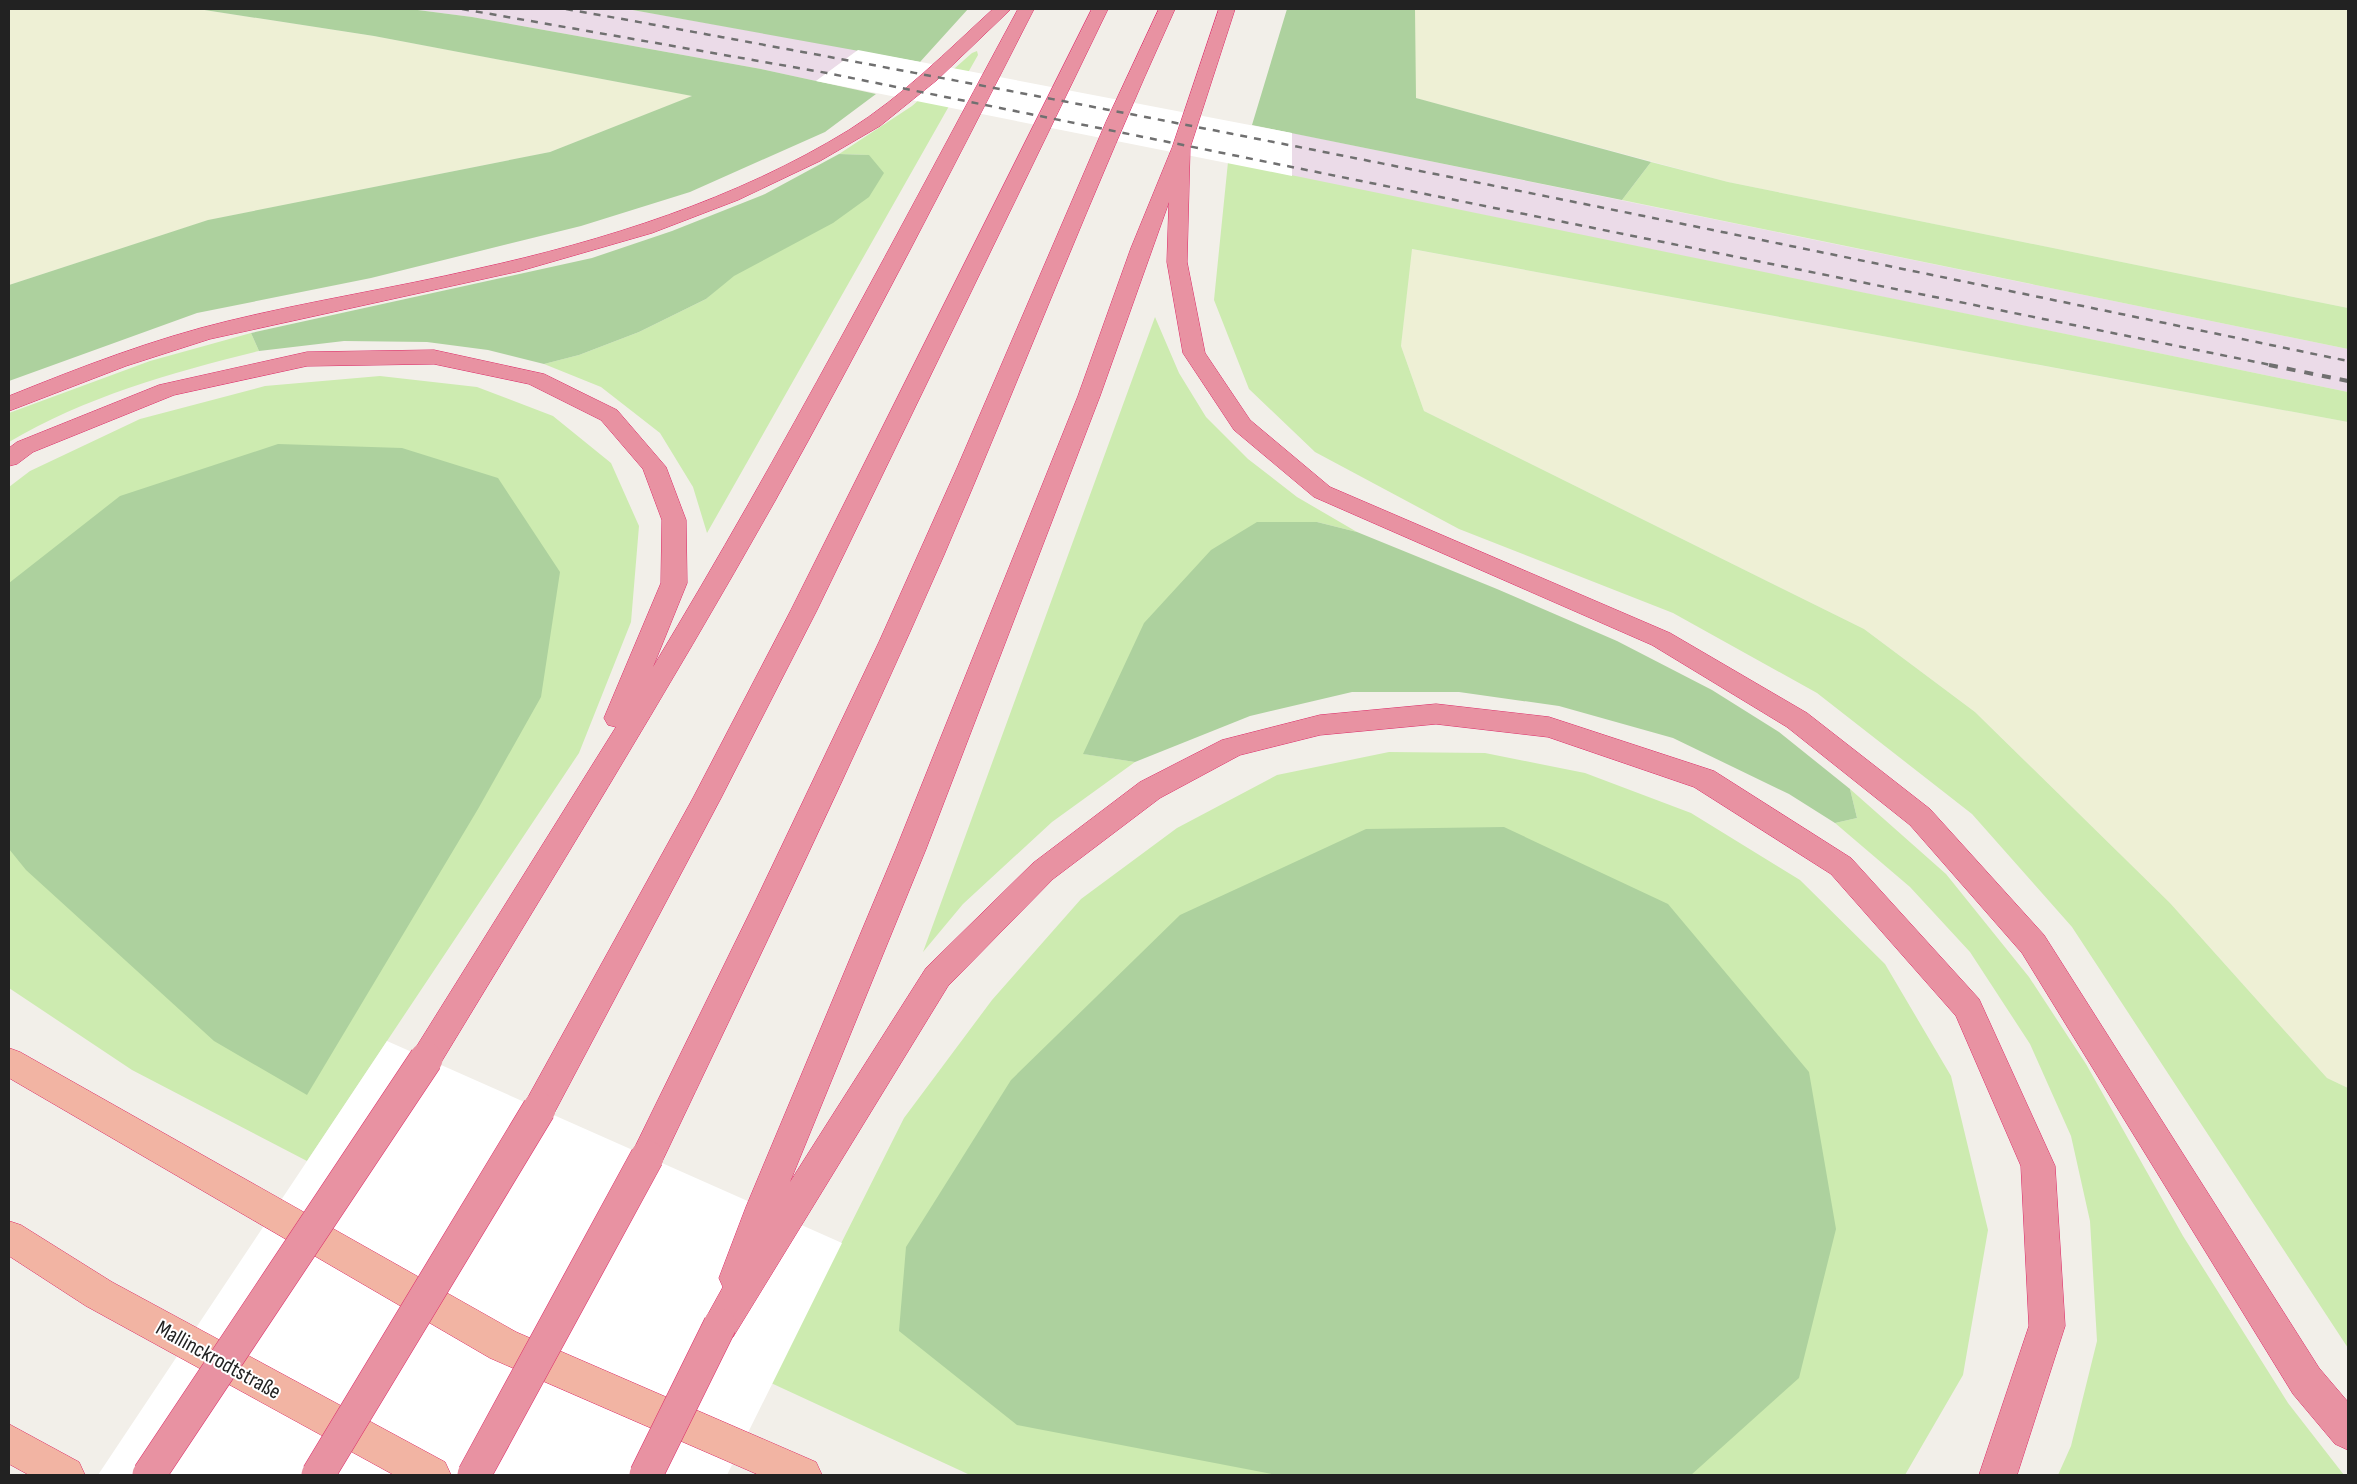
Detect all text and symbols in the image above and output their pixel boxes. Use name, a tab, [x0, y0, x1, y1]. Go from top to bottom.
street label: Mallinckrodtstraße	[151, 1315, 286, 1406]

